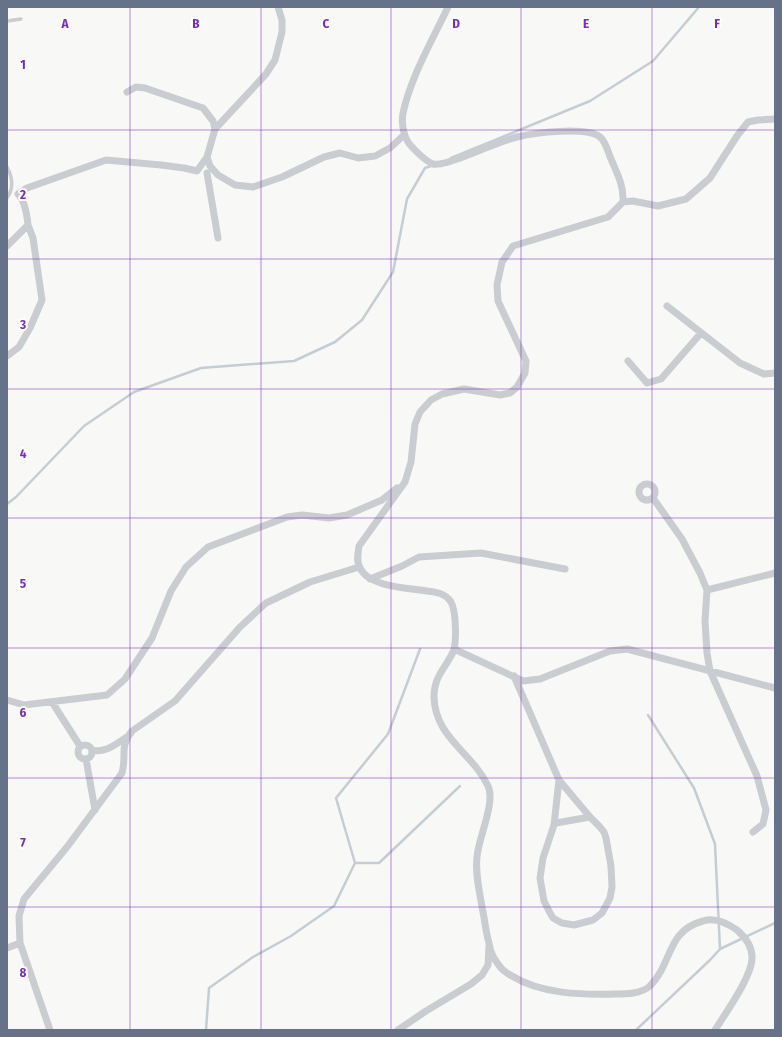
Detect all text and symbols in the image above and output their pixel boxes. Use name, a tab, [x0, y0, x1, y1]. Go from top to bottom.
text: A	[60, 16, 69, 31]
text: B	[192, 16, 200, 31]
text: C	[323, 16, 330, 31]
text: D	[452, 16, 460, 31]
text: E	[583, 16, 589, 31]
text: F	[714, 16, 720, 31]
text: 1	[20, 57, 26, 72]
text: 2	[19, 187, 26, 202]
text: 3	[19, 317, 26, 332]
text: 4	[20, 446, 27, 461]
text: 5	[20, 576, 26, 591]
text: 6	[20, 705, 27, 720]
text: 7	[20, 835, 26, 850]
text: 8	[20, 965, 27, 980]

